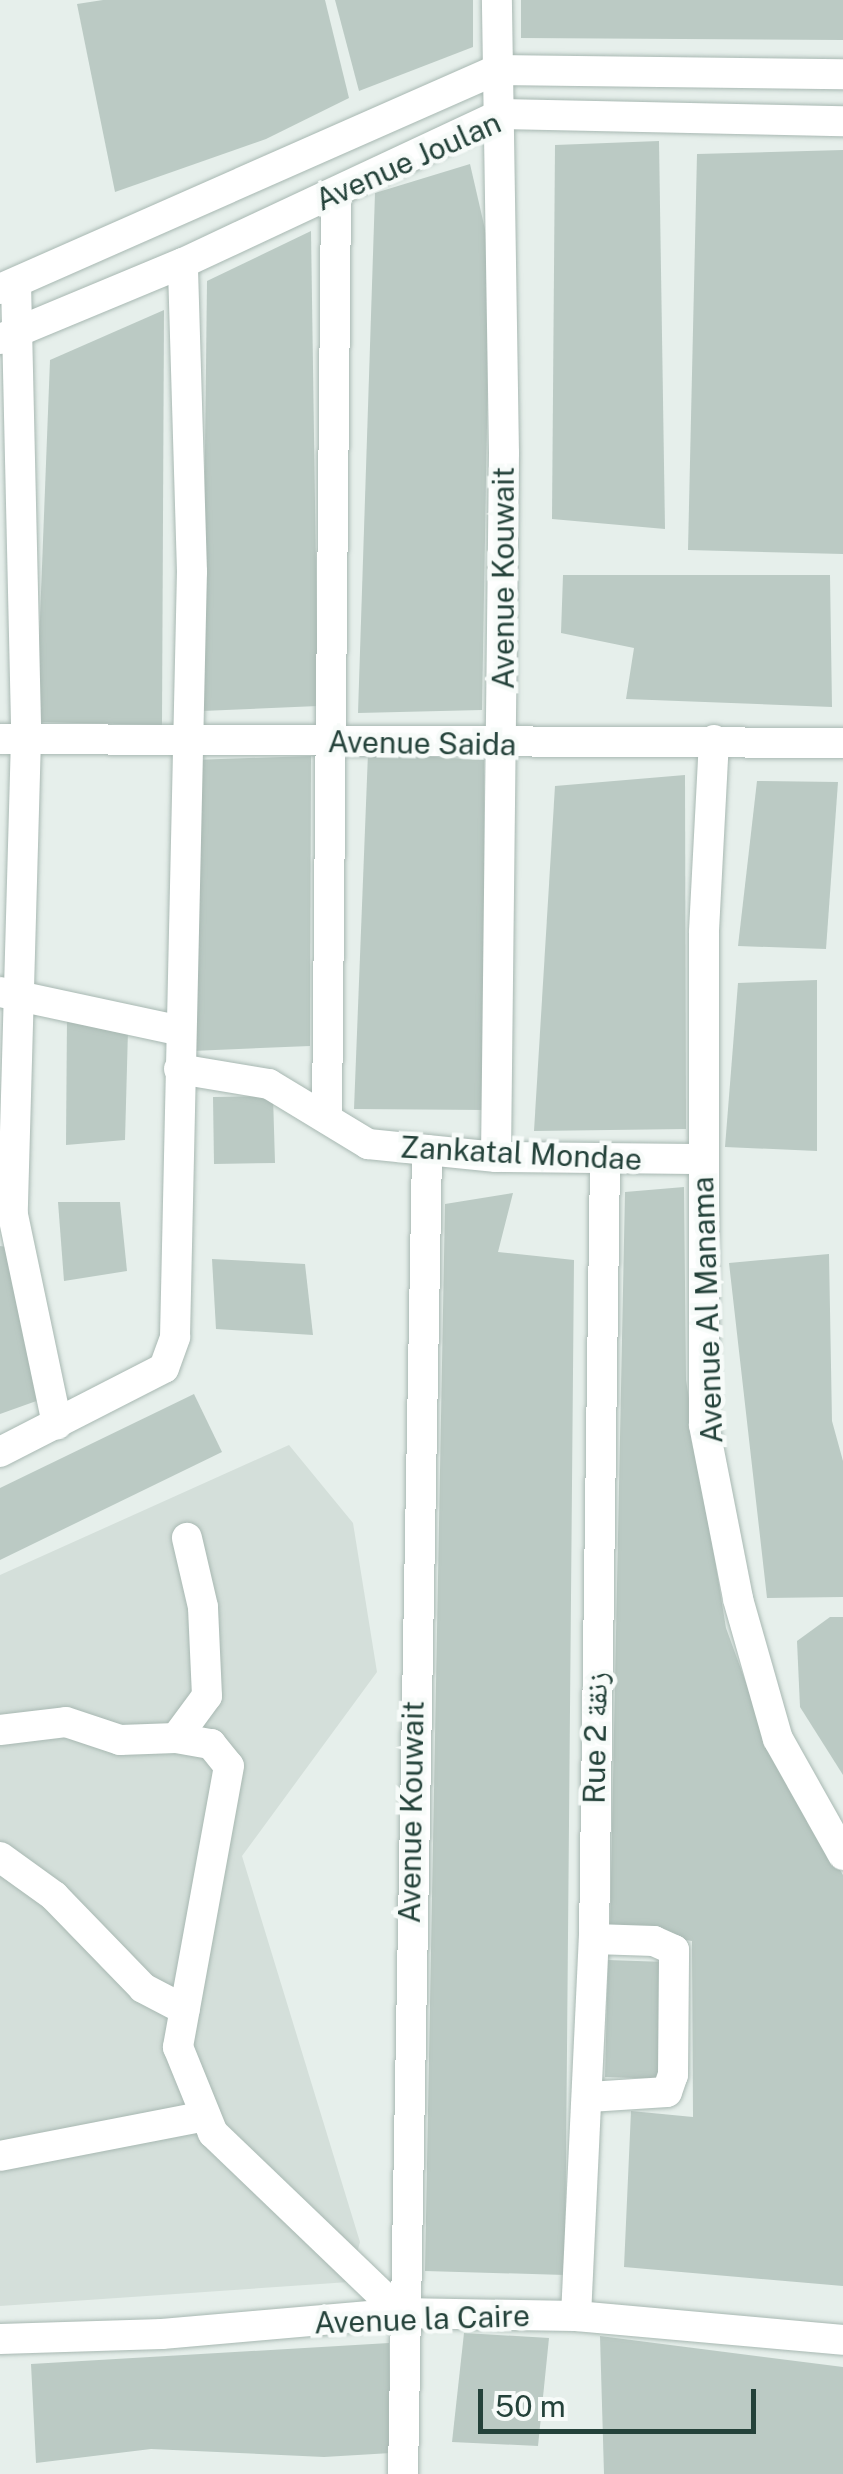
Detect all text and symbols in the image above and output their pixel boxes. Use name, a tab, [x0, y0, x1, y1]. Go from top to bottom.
street label: Avenue Joulan	[310, 104, 506, 218]
street label: Avenue Kouwait	[485, 467, 521, 689]
street label: Avenue Saida	[327, 723, 517, 763]
street label: Zankatal Mondae	[399, 1129, 643, 1177]
street label: Avenue Al Manama	[684, 1176, 730, 1444]
street label: Rue 2 زنقة	[576, 1672, 614, 1804]
street label: Avenue Kouwait	[391, 1700, 431, 1924]
street label: Avenue la Caire	[313, 2297, 531, 2341]
scale bar	[483, 2369, 760, 2431]
text: 50 m	[495, 2388, 566, 2424]

